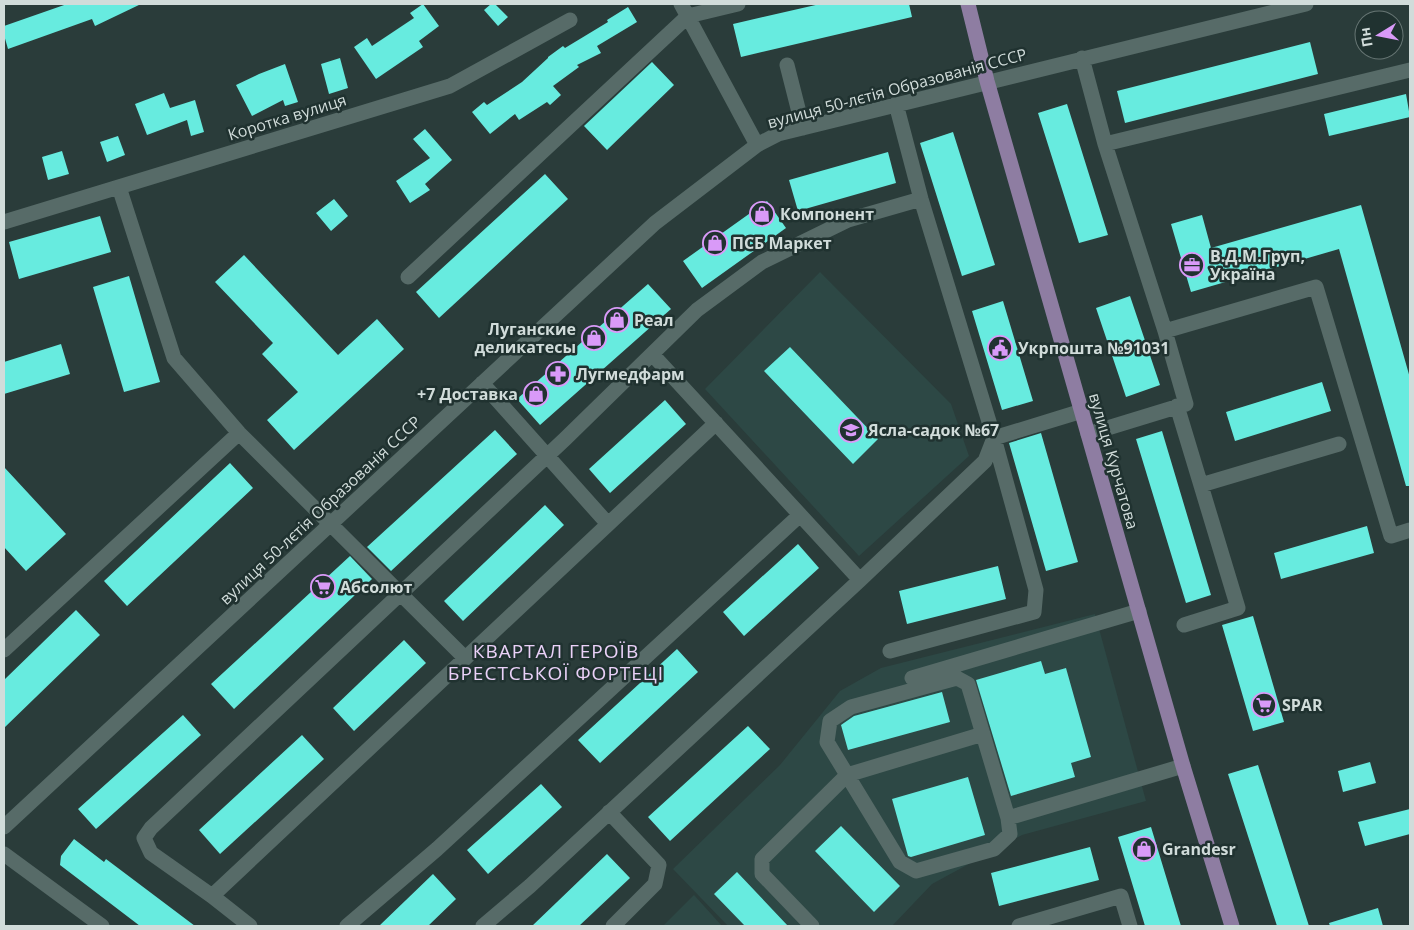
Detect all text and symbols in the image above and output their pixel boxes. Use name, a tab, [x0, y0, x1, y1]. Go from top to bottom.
north arrow	[1354, 10, 1404, 60]
text: Пн	[1355, 26, 1377, 49]
street label: вулиця 50-лєтія Образованія СССР	[765, 43, 1029, 133]
street label: Коротка вулиця	[225, 88, 349, 146]
shop icon: Компонент	[749, 201, 775, 227]
place label: Компонент	[780, 203, 874, 225]
shop icon: ПСБ Маркет	[702, 230, 728, 256]
place label: ПСБ Маркет	[732, 232, 832, 254]
place label: В.Д.М.Груп, Україна	[1210, 245, 1305, 285]
office icon: В.Д.М.Груп, Україна	[1179, 252, 1205, 278]
shop icon: Реал	[604, 307, 630, 333]
place label: Реал	[634, 309, 673, 331]
place label: Луганские деликатесы	[474, 318, 576, 358]
shop icon: Луганские деликатесы	[581, 325, 607, 351]
public building icon: Укрпошта №91031	[987, 335, 1013, 361]
place label: Укрпошта №91031	[1018, 337, 1169, 359]
pharmacy icon: Лугмедфарм	[545, 361, 571, 387]
place label: Лугмедфарм	[576, 363, 685, 385]
shop icon: +7 Доставка	[523, 381, 549, 407]
place label: +7 Доставка	[417, 383, 518, 405]
street label: вулиця Курчатова	[1084, 390, 1144, 532]
street label: вулиця 50-лєтія Образованія СССР	[215, 411, 425, 609]
school or university icon: Ясла-садок №67	[838, 417, 864, 443]
place label: Ясла-садок №67	[867, 419, 999, 441]
supermarket icon: Абсолют	[310, 574, 336, 600]
place label: Абсолют	[340, 576, 412, 598]
district label: КВАРТАЛ ГЕРОЇВ БРЕСТСЬКОЇ ФОРТЕЦІ	[448, 638, 664, 686]
supermarket icon: SPAR	[1251, 692, 1277, 718]
place label: SPAR	[1282, 694, 1323, 716]
shop icon: Grandesr	[1131, 836, 1157, 862]
place label: Grandesr	[1162, 838, 1236, 860]

